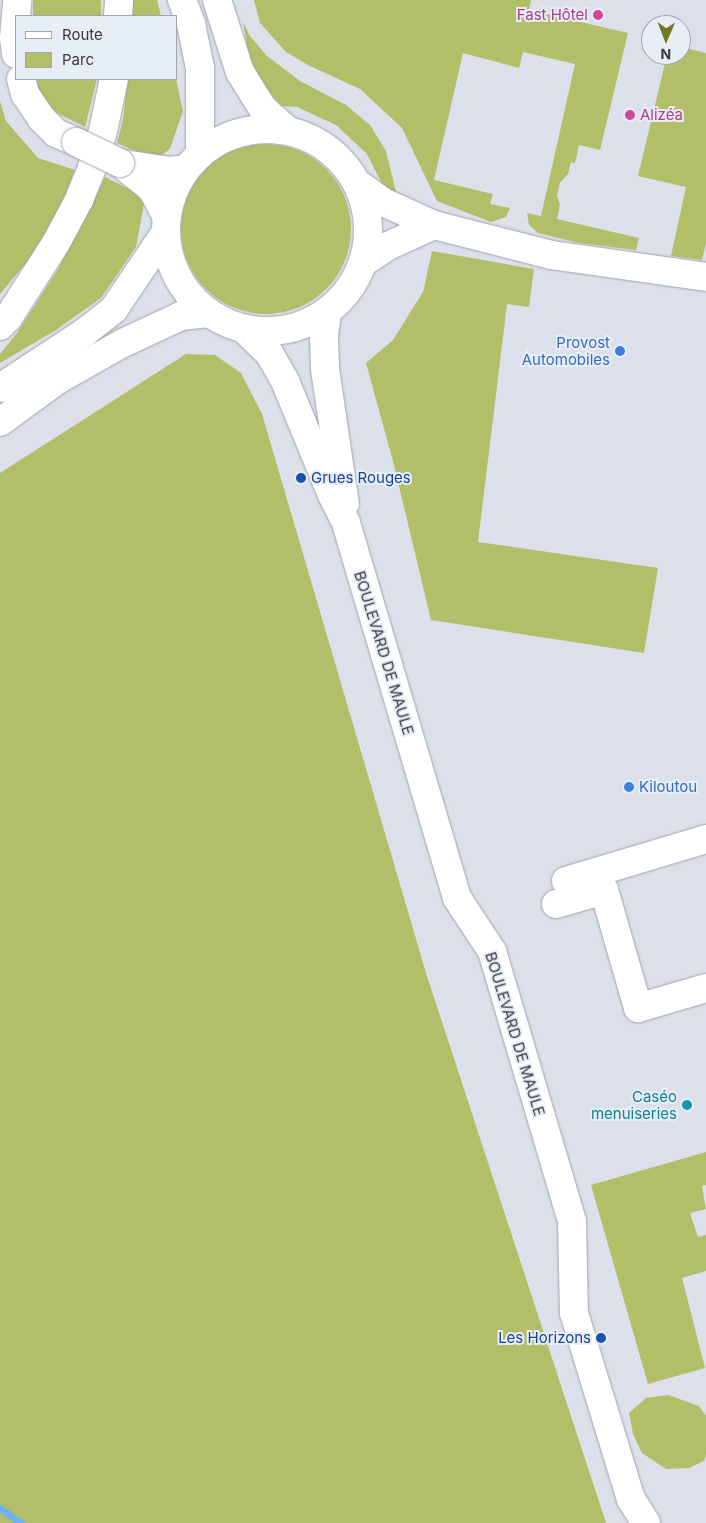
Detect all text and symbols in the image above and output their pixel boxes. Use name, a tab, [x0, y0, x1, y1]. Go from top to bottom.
place label: Fast Hôtel	[517, 6, 588, 24]
marker: Fast Hôtel	[592, 9, 604, 21]
legend	[15, 15, 178, 80]
north arrow	[641, 15, 691, 65]
text: Route	[62, 25, 103, 44]
text: N	[660, 46, 671, 63]
text: Parc	[62, 50, 94, 69]
place label: Alizéa	[640, 106, 683, 124]
marker: Alizéa	[624, 109, 636, 121]
place label: Provost Automobiles	[522, 333, 610, 368]
marker: Provost Automobiles	[614, 345, 626, 357]
place label: Grues Rouges	[311, 469, 411, 487]
marker: Grues Rouges	[295, 472, 307, 484]
street label: BOULEVARD DE MAULE	[350, 569, 418, 737]
place label: Kiloutou	[639, 778, 697, 796]
marker: Kiloutou	[623, 781, 635, 793]
street label: BOULEVARD DE MAULE	[481, 950, 549, 1118]
place label: Caséo menuiseries	[591, 1087, 677, 1122]
marker: Caséo menuiseries	[681, 1099, 693, 1111]
place label: Les Horizons	[498, 1329, 591, 1347]
marker: Les Horizons	[595, 1332, 607, 1344]

